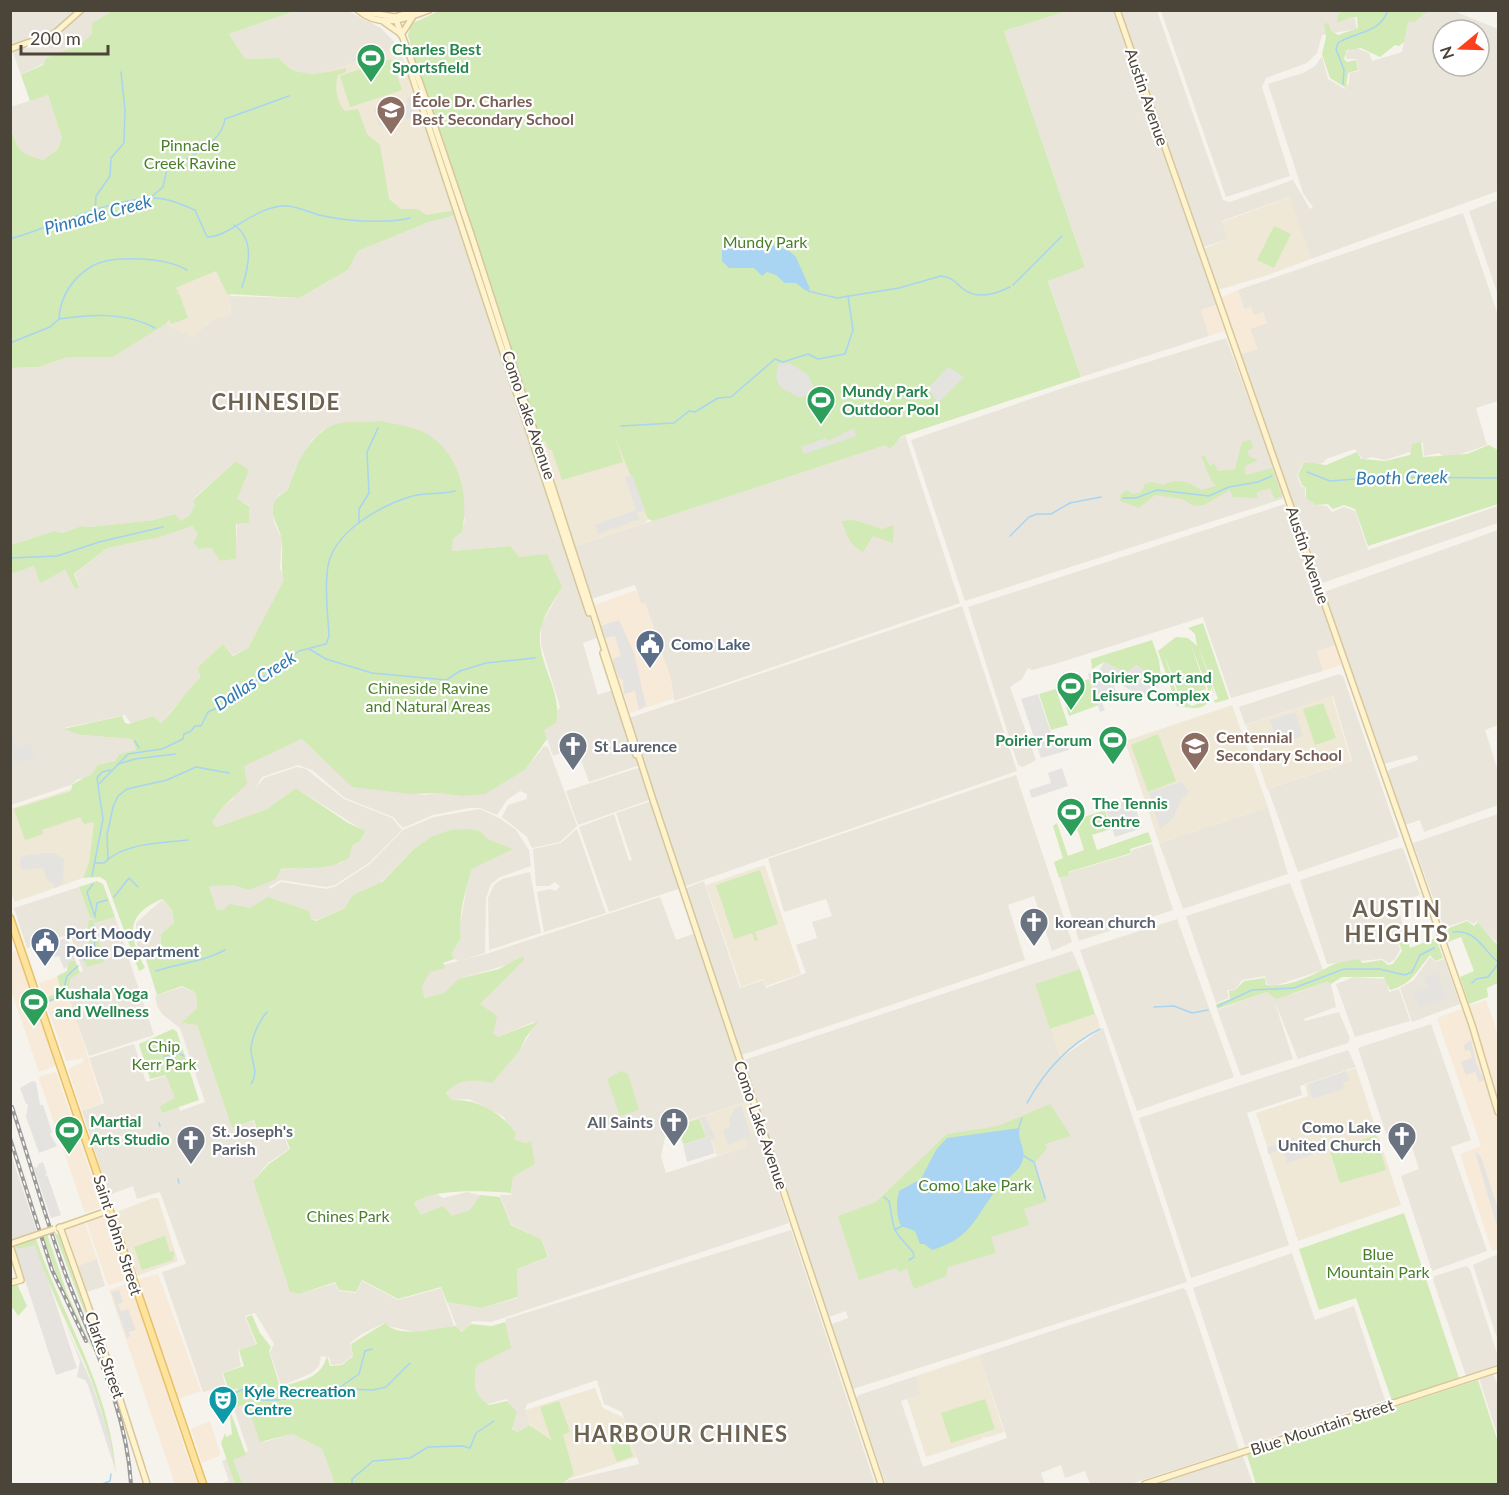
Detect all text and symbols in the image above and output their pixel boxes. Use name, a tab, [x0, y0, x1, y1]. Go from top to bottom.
scale bar	[21, 18, 108, 56]
north arrow	[1431, 18, 1491, 78]
text: 200 m	[30, 27, 81, 49]
place label: Charles Best Sportsfield	[392, 39, 481, 76]
sports icon: Charles Best Sportsfield	[355, 42, 387, 84]
text: N	[1435, 44, 1457, 62]
street label: Austin Avenue	[1122, 46, 1173, 148]
place label: École Dr. Charles Best Secondary School	[412, 91, 574, 128]
school or university icon: École Dr. Charles Best Secondary School	[375, 94, 407, 136]
park label: Pinnacle Creek Ravine	[144, 135, 236, 172]
water label: Pinnacle Creek	[42, 189, 154, 239]
park label: Mundy Park	[723, 232, 808, 251]
street label: Como Lake Avenue	[499, 348, 560, 482]
place label: Mundy Park Outdoor Pool	[842, 381, 939, 418]
sports icon: Mundy Park Outdoor Pool	[805, 384, 837, 426]
district label: CHINESIDE	[211, 388, 341, 415]
water label: Booth Creek	[1356, 465, 1449, 489]
street label: Austin Avenue	[1283, 504, 1334, 606]
public building icon: Como Lake	[634, 628, 666, 670]
place label: Como Lake	[671, 634, 751, 653]
water label: Dallas Creek	[209, 645, 300, 715]
place label: Poirier Sport and Leisure Complex	[1092, 667, 1212, 704]
sports icon: Poirier Sport and Leisure Complex	[1055, 670, 1087, 712]
park label: Chineside Ravine and Natural Areas	[365, 678, 491, 715]
sports icon: Poirier Forum	[1097, 724, 1129, 766]
place label: Centennial Secondary School	[1216, 727, 1342, 764]
church icon: St Laurence	[557, 730, 589, 772]
place label: Poirier Forum	[995, 730, 1092, 749]
school or university icon: Centennial Secondary School	[1179, 730, 1211, 772]
place label: St Laurence	[594, 736, 678, 755]
place label: The Tennis Centre	[1092, 793, 1168, 830]
sports icon: The Tennis Centre	[1055, 796, 1087, 838]
district label: AUSTIN HEIGHTS	[1345, 895, 1449, 947]
church icon: korean church	[1018, 906, 1050, 948]
place label: korean church	[1055, 912, 1156, 931]
place label: Port Moody Police Department	[66, 923, 199, 960]
public building icon: Port Moody Police Department	[29, 926, 61, 968]
place label: Kushala Yoga and Wellness	[55, 983, 149, 1020]
sports icon: Kushala Yoga and Wellness	[18, 986, 50, 1028]
park label: Chip Kerr Park	[131, 1036, 197, 1073]
street label: Como Lake Avenue	[731, 1058, 792, 1192]
church icon: All Saints	[658, 1106, 690, 1148]
place label: Martial Arts Studio	[89, 1111, 170, 1148]
place label: All Saints	[586, 1112, 653, 1131]
sports icon: Martial Arts Studio	[53, 1114, 85, 1156]
place label: Como Lake United Church	[1278, 1117, 1381, 1154]
church icon: Como Lake United Church	[1386, 1120, 1418, 1162]
place label: St. Joseph's Parish	[212, 1121, 293, 1158]
church icon: St. Joseph's Parish	[175, 1124, 207, 1166]
street label: Saint Johns Street	[90, 1172, 147, 1298]
park label: Como Lake Park	[918, 1175, 1033, 1194]
park label: Chines Park	[306, 1206, 390, 1225]
park label: Blue Mountain Park	[1326, 1244, 1430, 1281]
street label: Clarke Street	[82, 1309, 129, 1401]
place label: Kyle Recreation Centre	[244, 1381, 356, 1418]
theatre icon: Kyle Recreation Centre	[207, 1384, 239, 1426]
street label: Blue Mountain Street	[1248, 1394, 1396, 1459]
district label: HARBOUR CHINES	[573, 1420, 789, 1447]

